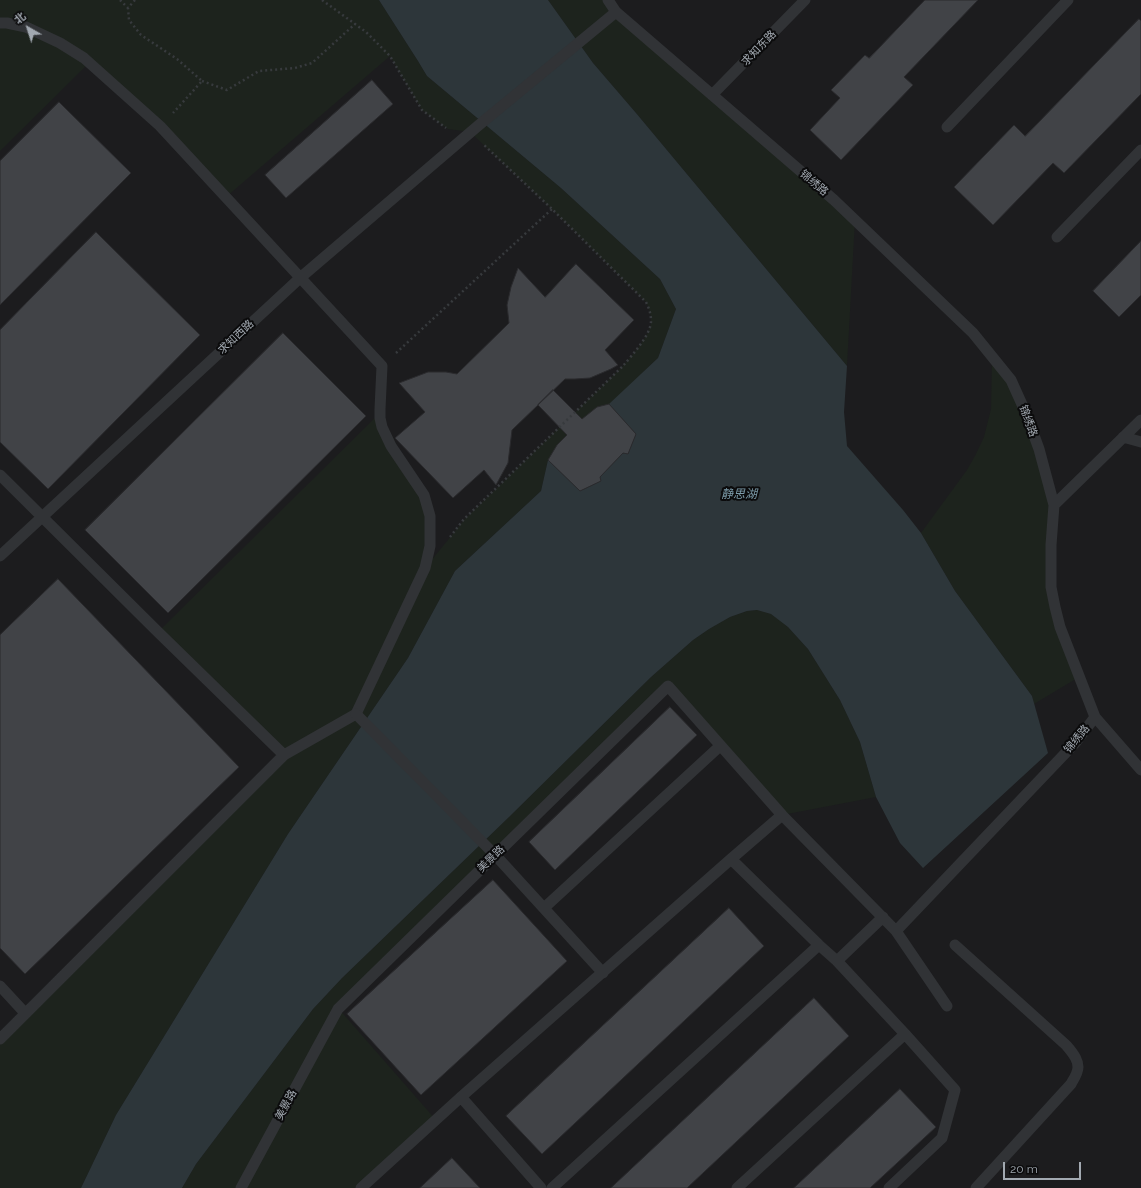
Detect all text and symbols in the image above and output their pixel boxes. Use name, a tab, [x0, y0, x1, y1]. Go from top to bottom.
north arrow	[8, 8, 48, 48]
text: 北	[12, 10, 28, 27]
street label: 求知东路	[739, 28, 779, 68]
street label: 锦绣路	[797, 167, 831, 199]
street label: 求知西路	[215, 317, 257, 357]
street label: 锦绣路	[1016, 403, 1040, 439]
water label: 静思湖	[721, 487, 757, 501]
street label: 锦绣路	[1061, 722, 1093, 756]
street label: 美景路	[475, 843, 507, 875]
street label: 美景路	[272, 1087, 300, 1123]
scale bar	[1005, 1154, 1083, 1180]
text: 20 m	[1010, 1162, 1038, 1176]

